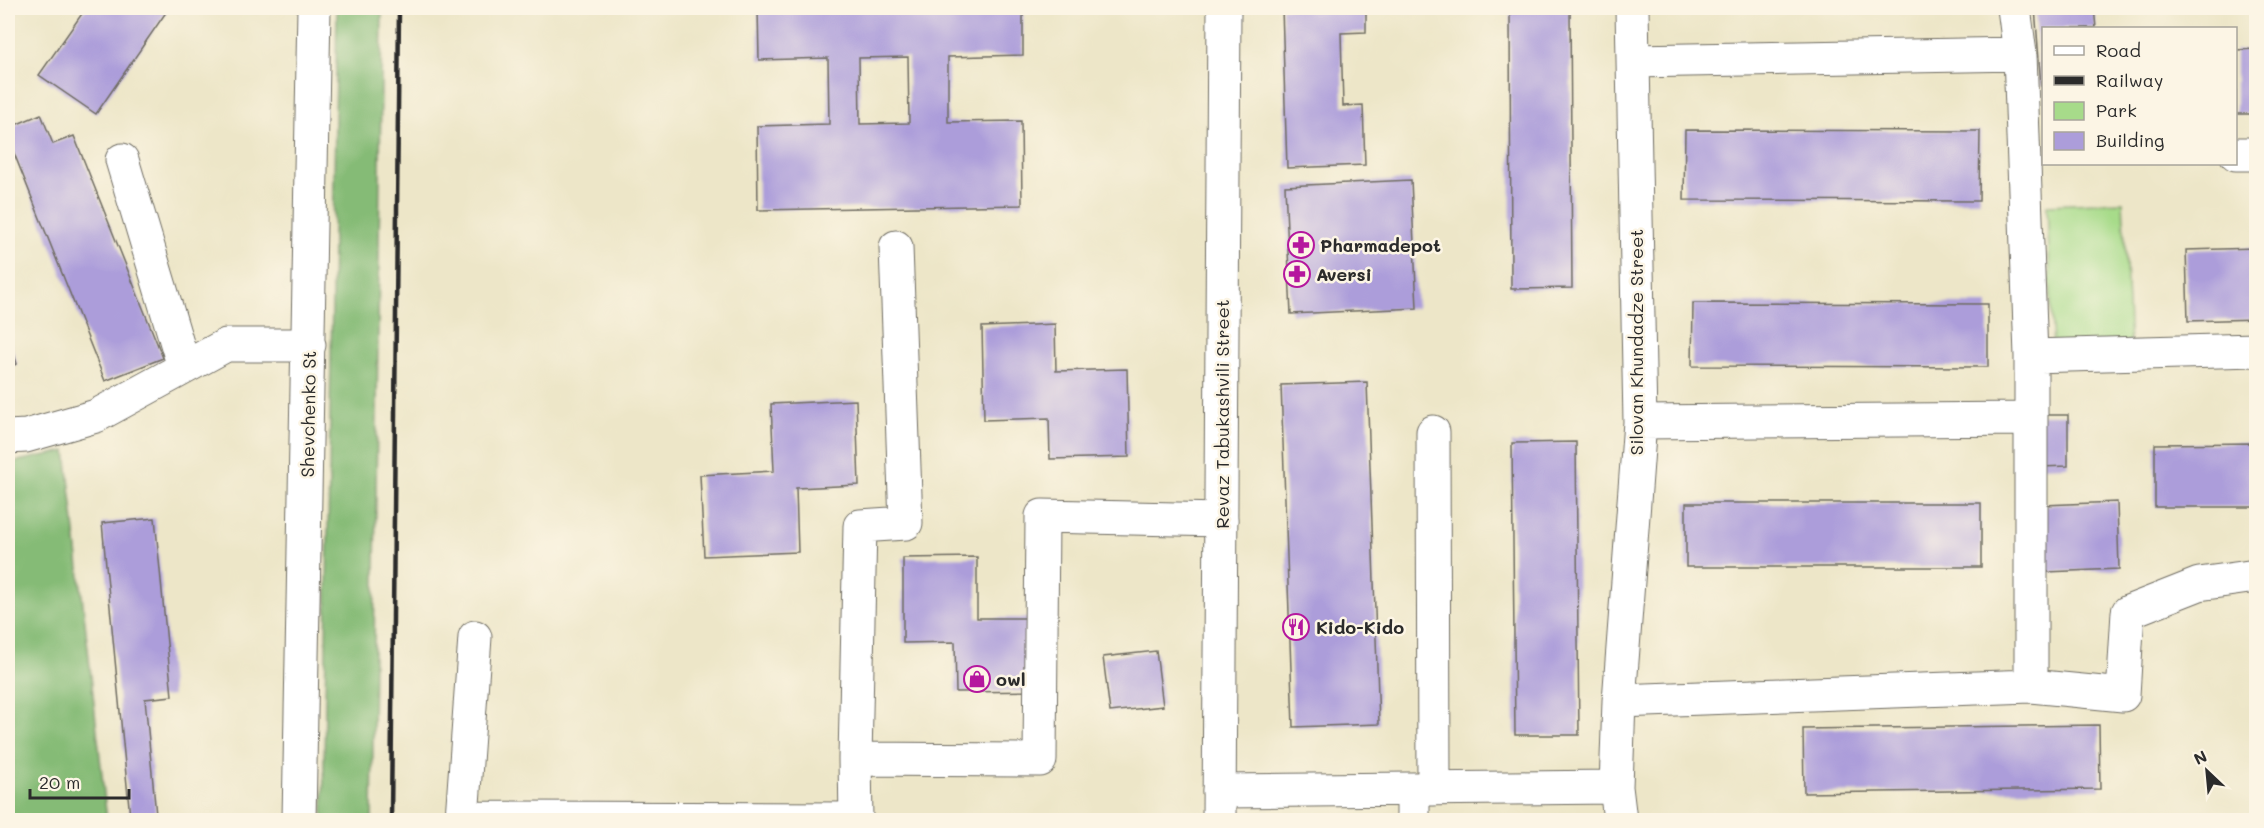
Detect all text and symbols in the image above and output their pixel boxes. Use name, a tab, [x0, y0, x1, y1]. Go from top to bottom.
legend	[2042, 27, 2237, 165]
text: Road	[2096, 38, 2141, 62]
text: Railway	[2096, 68, 2163, 92]
text: Park	[2096, 98, 2137, 122]
text: Building	[2096, 128, 2164, 152]
street label: Silovan Khundadze Street	[1624, 229, 1648, 455]
pharmacy icon: Pharmadepot	[1286, 230, 1316, 260]
place label: Pharmadepot	[1320, 233, 1441, 257]
pharmacy icon: Aversi	[1282, 259, 1312, 289]
place label: Aversi	[1316, 262, 1372, 286]
street label: Revaz Tabukashvili Street	[1210, 299, 1234, 529]
street label: Shevchenko St	[295, 350, 321, 478]
restaurant icon: Kido-Kido	[1281, 612, 1311, 642]
place label: Kido-Kido	[1316, 615, 1404, 639]
shop icon: owl	[962, 664, 992, 694]
place label: owl	[996, 667, 1026, 691]
north arrow	[2177, 741, 2237, 801]
text: N	[2190, 745, 2210, 769]
scale bar	[30, 762, 129, 800]
text: 20 m	[39, 770, 80, 794]

